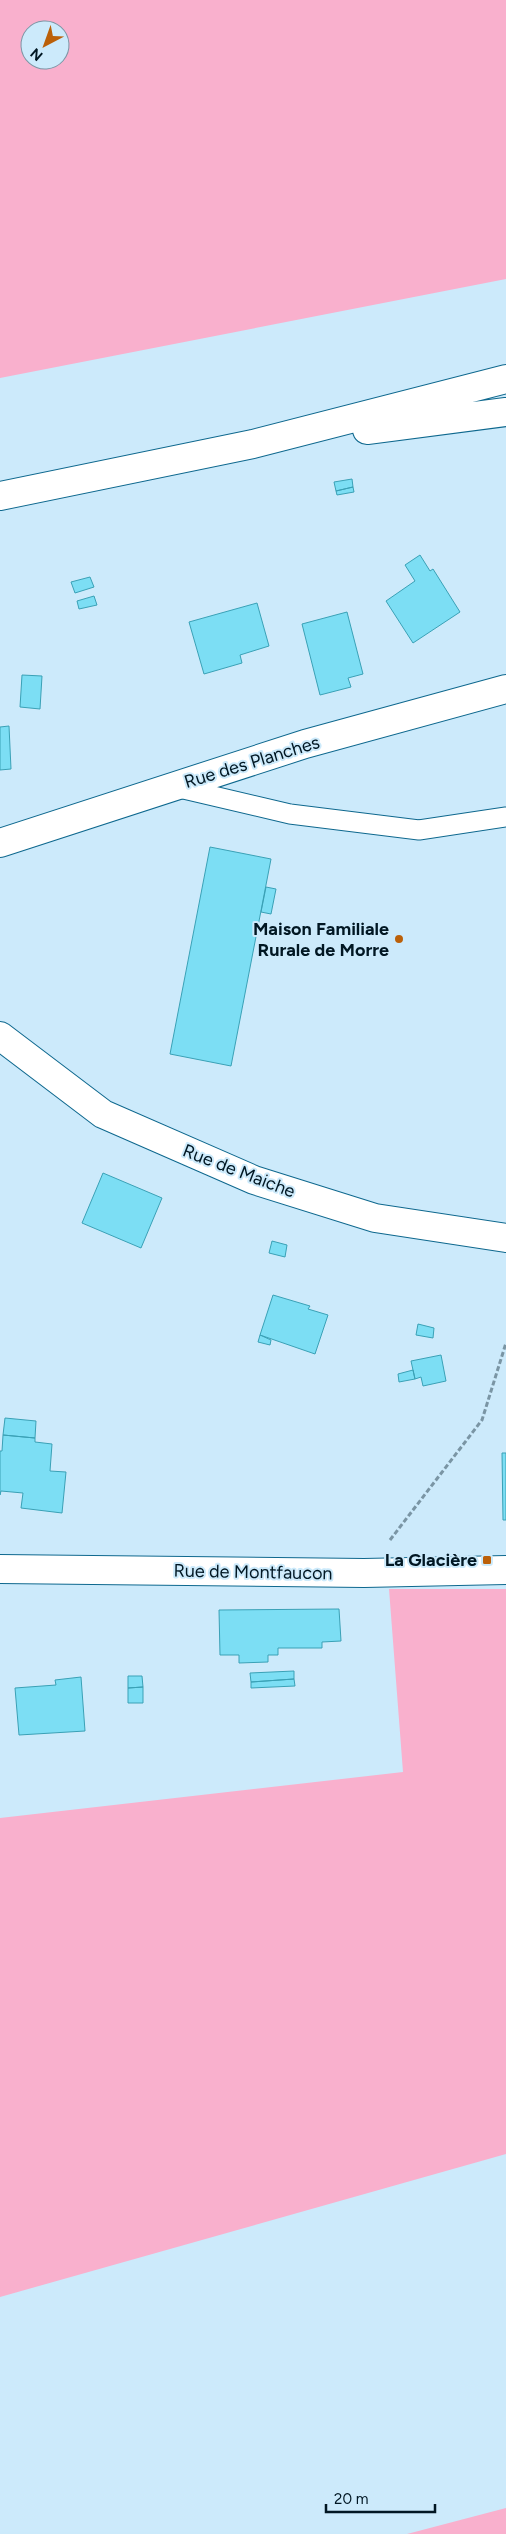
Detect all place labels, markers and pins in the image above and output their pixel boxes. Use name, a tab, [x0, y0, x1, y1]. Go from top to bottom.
place label: Maison Familiale Rurale de Morre	[253, 918, 389, 961]
marker: Maison Familiale Rurale de Morre	[393, 933, 405, 945]
place label: La Glacière	[385, 1549, 477, 1571]
marker: La Glacière	[481, 1554, 493, 1566]

